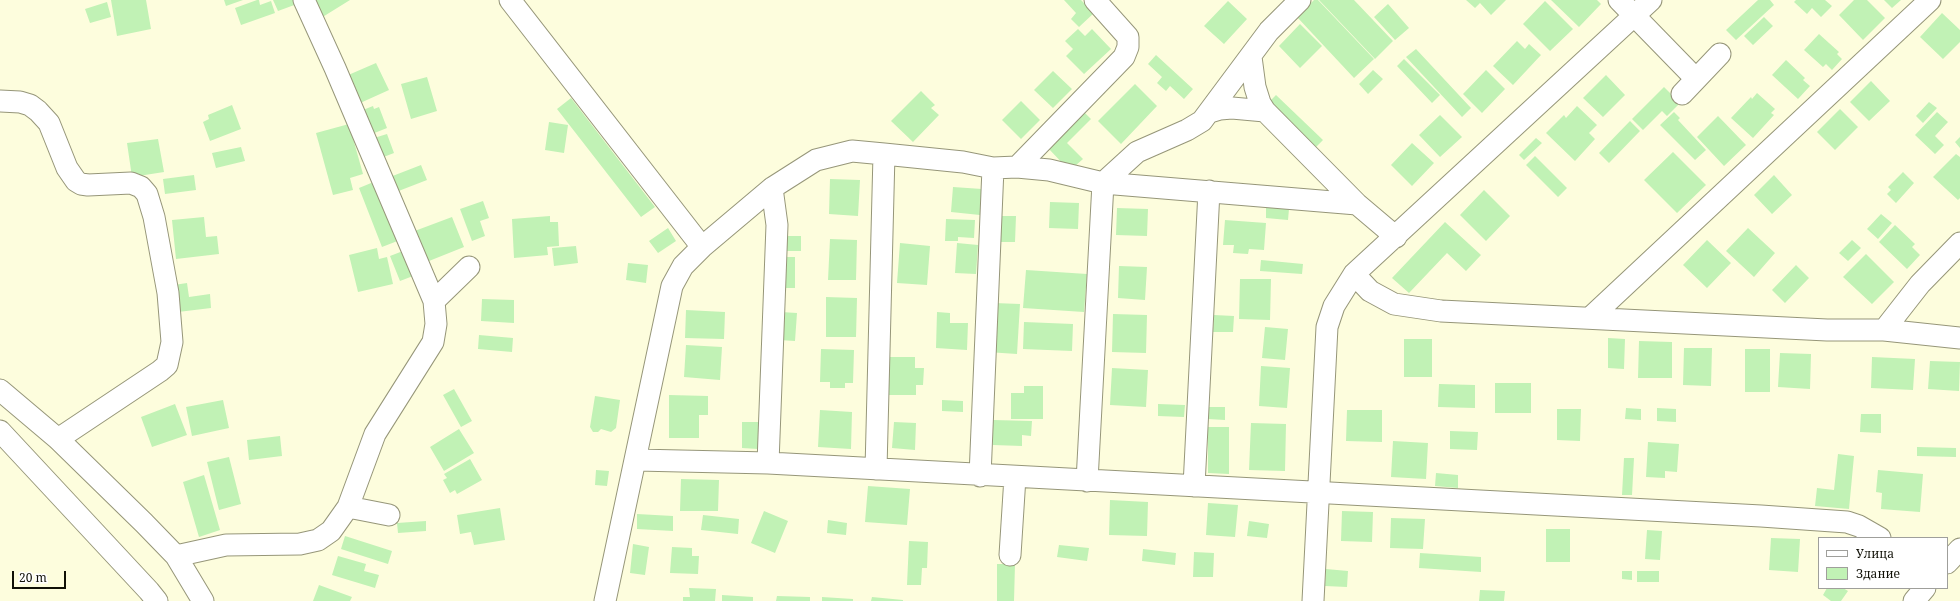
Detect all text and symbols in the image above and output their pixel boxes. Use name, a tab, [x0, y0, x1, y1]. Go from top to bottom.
legend	[1818, 537, 1948, 589]
text: Улица	[1856, 545, 1894, 562]
scale bar	[14, 563, 68, 589]
text: Здание	[1856, 565, 1900, 582]
text: 20 m	[19, 569, 47, 586]

